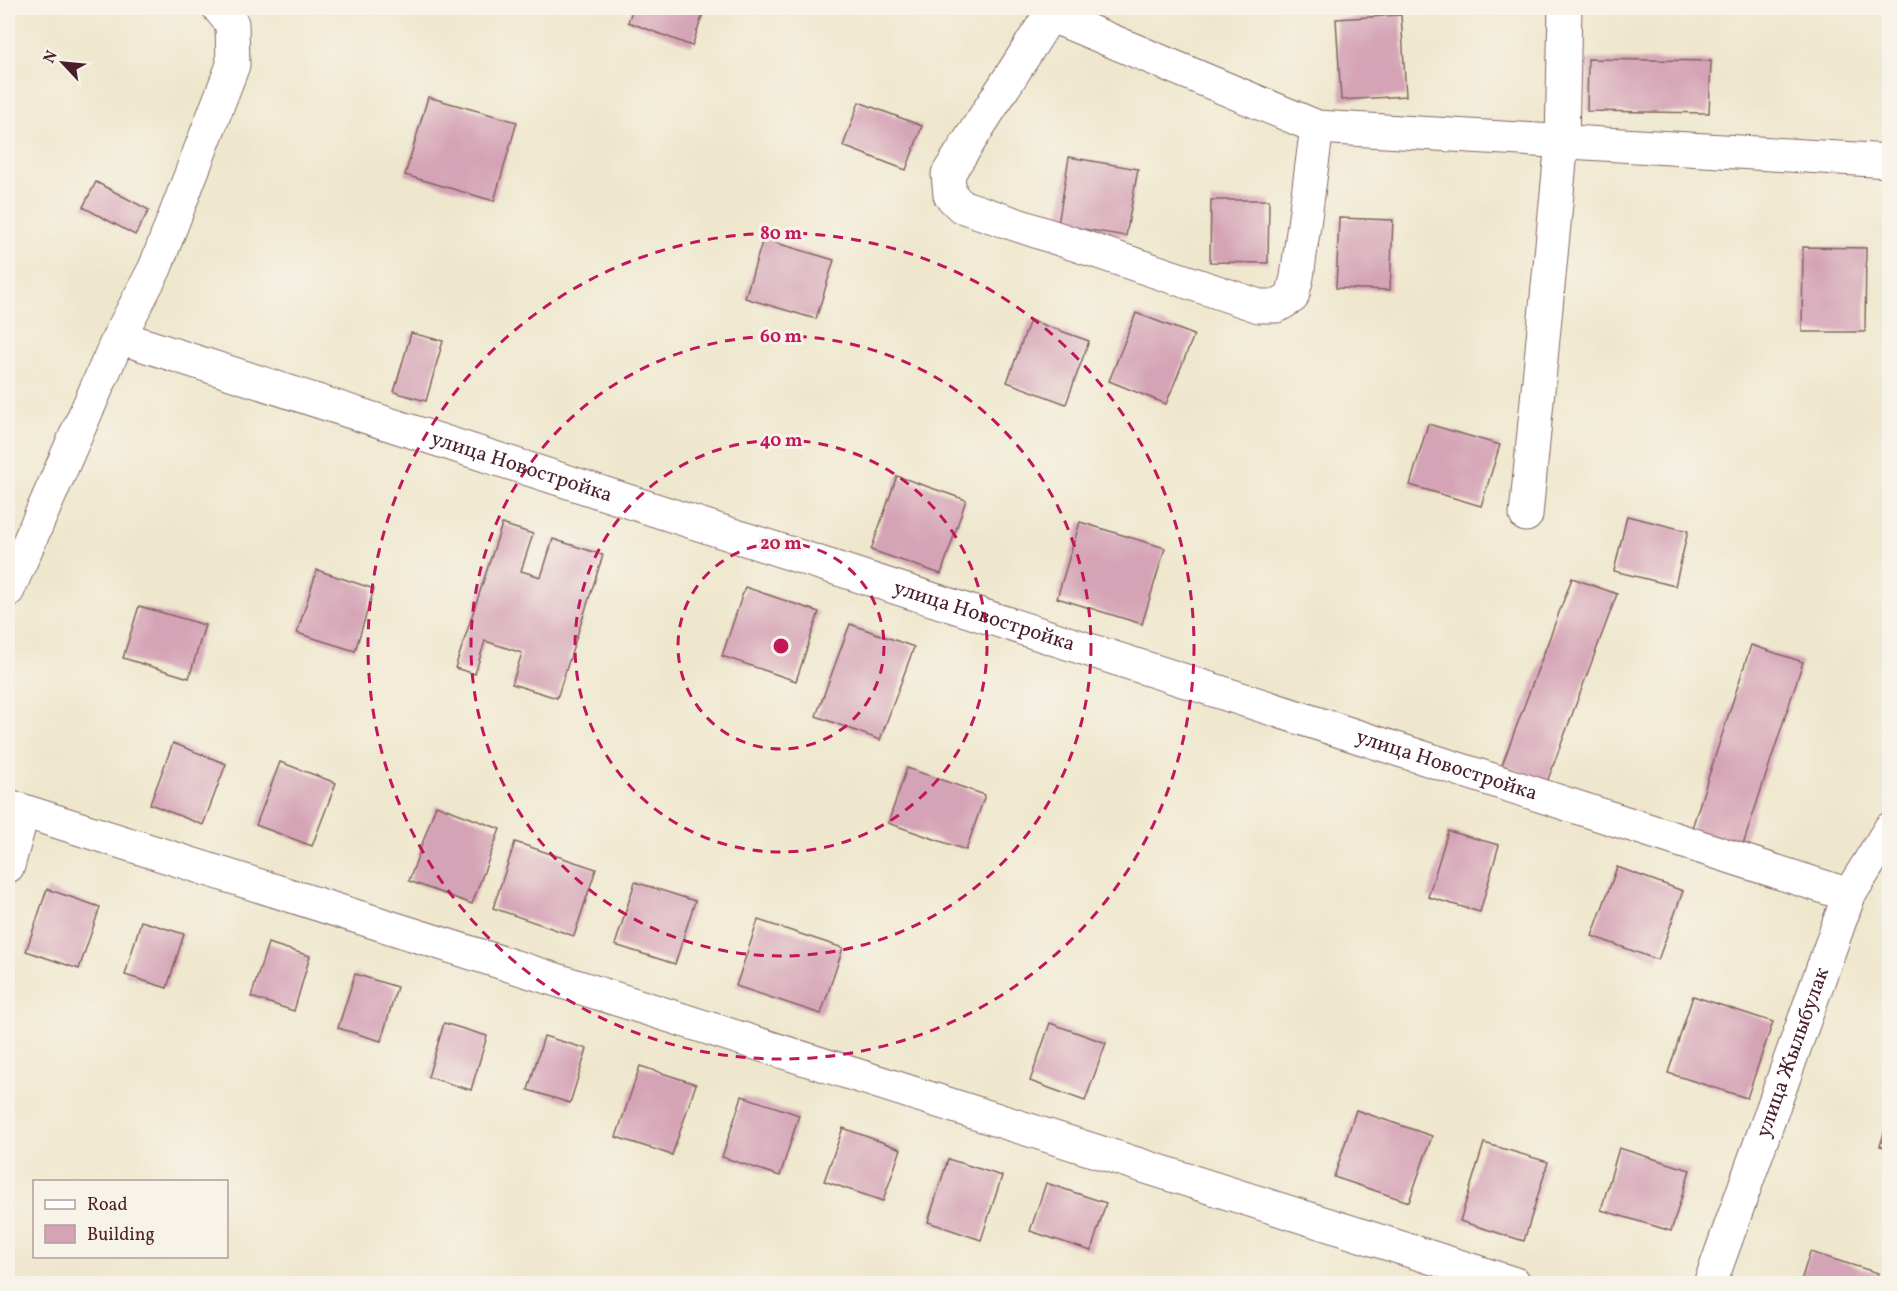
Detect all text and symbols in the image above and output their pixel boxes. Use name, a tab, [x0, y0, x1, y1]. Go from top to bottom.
north arrow	[33, 33, 93, 93]
text: N	[39, 47, 64, 67]
text: 80 m	[760, 222, 802, 247]
text: 60 m	[760, 325, 802, 350]
street label: улица Новостройка	[427, 424, 616, 510]
text: 40 m	[760, 429, 802, 454]
text: 20 m	[760, 532, 802, 557]
street label: улица Новостройка	[890, 573, 1079, 659]
centre of rings	[771, 636, 791, 656]
street label: улица Новостройка	[1352, 722, 1541, 808]
street label: улица Жылыбулак	[1749, 963, 1837, 1142]
legend	[33, 1180, 228, 1258]
text: Road	[87, 1193, 128, 1218]
text: Building	[87, 1223, 155, 1248]

